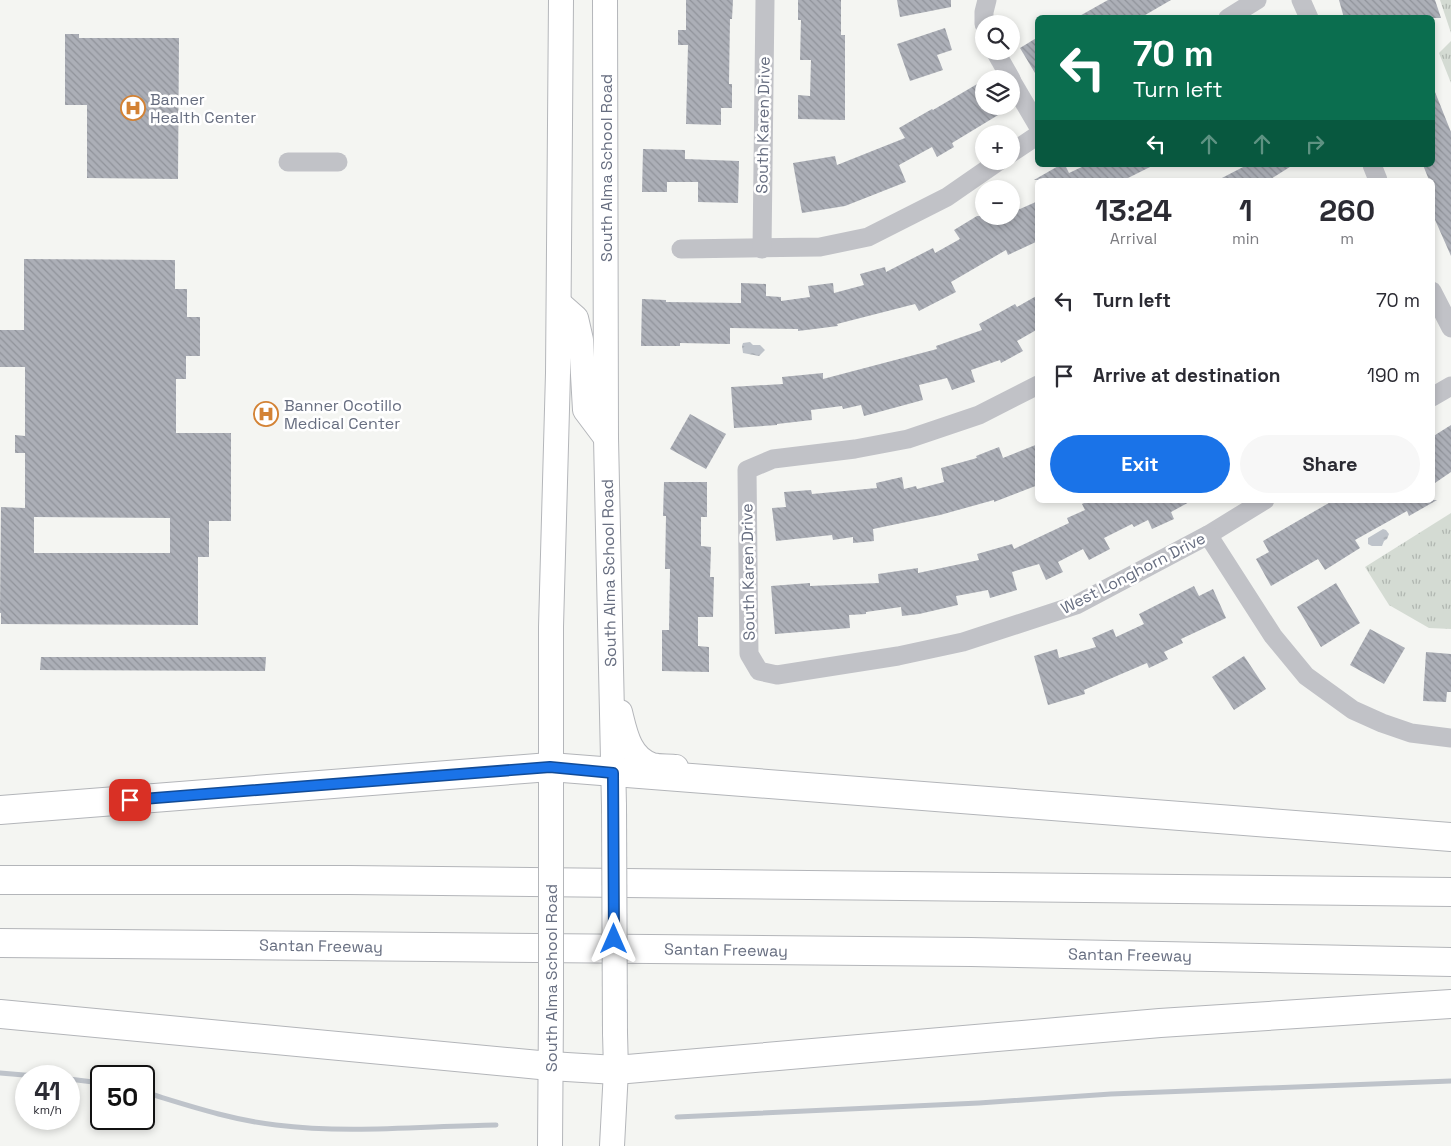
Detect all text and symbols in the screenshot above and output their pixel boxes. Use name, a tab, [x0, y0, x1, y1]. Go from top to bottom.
map controls	[975, 15, 1020, 225]
button: search	[975, 15, 1020, 60]
text: 70 m	[1133, 32, 1214, 76]
icon: left	[1050, 35, 1115, 100]
street label: South Karen Drive	[751, 56, 775, 194]
button: layers	[975, 70, 1020, 115]
street label: South Alma School Road	[596, 74, 617, 262]
text: Turn left	[1133, 75, 1223, 103]
place label: Banner Health Center	[150, 89, 256, 128]
hospital icon: Banner Health Center	[120, 95, 146, 121]
button: +	[975, 125, 1020, 170]
icon: left	[1142, 130, 1170, 158]
icon: ahead	[1195, 130, 1223, 158]
icon: ahead	[1248, 130, 1276, 158]
icon: right	[1301, 130, 1329, 158]
button: −	[975, 180, 1020, 225]
text: 13:24	[1095, 191, 1172, 230]
text: 1	[1239, 191, 1252, 230]
text: 260	[1319, 191, 1375, 230]
text: Arrival	[1110, 228, 1157, 249]
text: min	[1232, 228, 1259, 249]
text: m	[1340, 228, 1354, 249]
icon: left	[1050, 287, 1078, 315]
text: Turn left	[1093, 288, 1171, 313]
text: 70 m	[1376, 288, 1420, 313]
icon: arrive	[1050, 362, 1078, 390]
text: Arrive at destination	[1093, 363, 1281, 388]
text: 190 m	[1367, 363, 1420, 388]
place label: Banner Ocotillo Medical Center	[284, 395, 402, 434]
hospital icon: Banner Ocotillo Medical Center	[253, 401, 279, 427]
button: Exit	[1050, 435, 1230, 493]
button: Share	[1240, 435, 1420, 493]
street label: South Alma School Road	[597, 479, 621, 667]
street label: South Karen Drive	[736, 503, 760, 641]
street label: West Longhorn Drive	[1057, 527, 1209, 619]
pin	[109, 779, 151, 821]
icon: arrive	[116, 786, 144, 814]
street label: South Alma School Road	[541, 884, 562, 1072]
position arrow	[587, 912, 639, 964]
street label: Santan Freeway	[259, 934, 383, 958]
street label: Santan Freeway	[664, 938, 788, 962]
street label: Santan Freeway	[1068, 943, 1192, 967]
speed limit sign: 50	[90, 1065, 155, 1130]
text: 41	[34, 1075, 61, 1107]
text: km/h	[33, 1102, 62, 1118]

